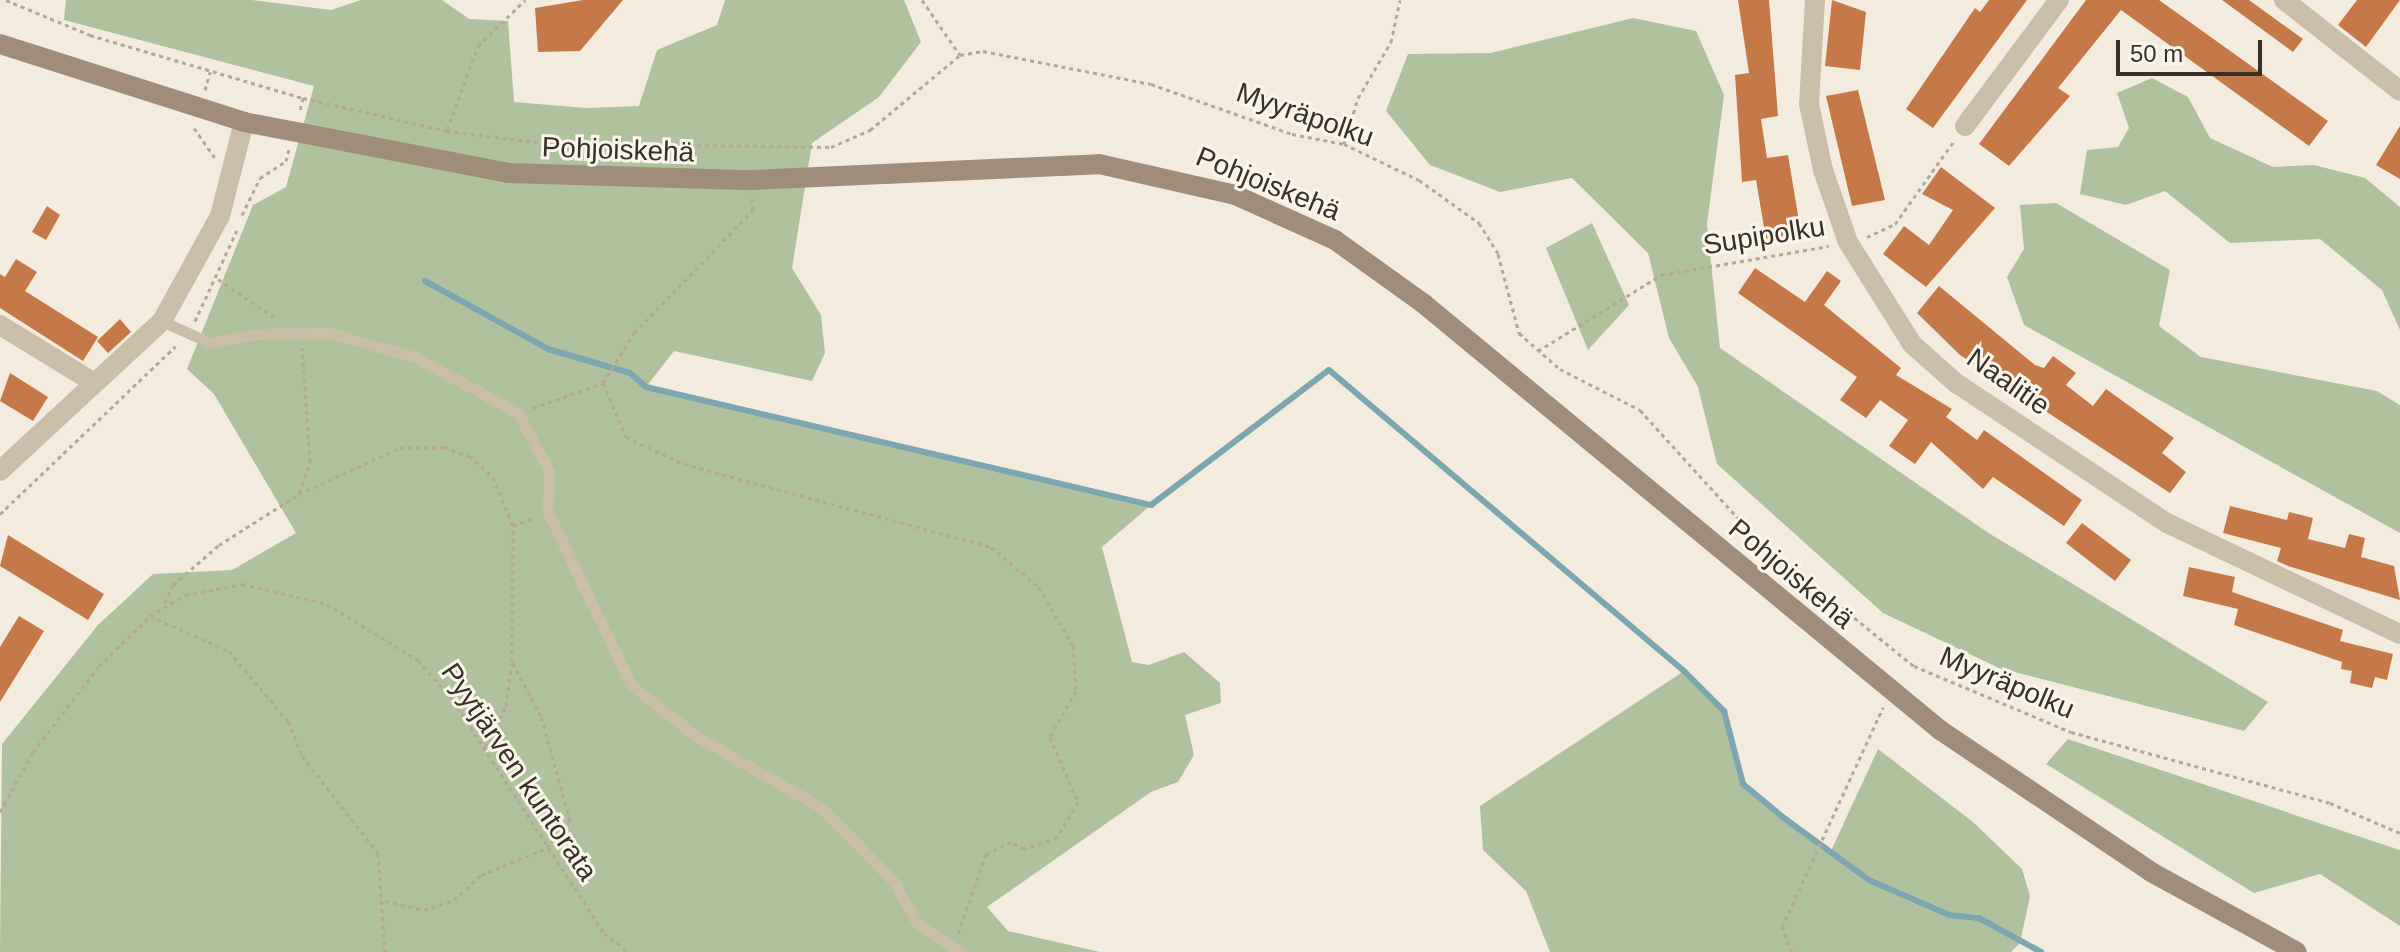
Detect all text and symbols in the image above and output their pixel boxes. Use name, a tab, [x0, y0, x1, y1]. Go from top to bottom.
scale bar	[2120, 24, 2266, 74]
text: 50 m	[2130, 40, 2183, 67]
street label: Myyräpolku	[1232, 76, 1378, 154]
street label: Pohjoiskehä	[541, 131, 695, 169]
street label: Pohjoiskehä	[1191, 140, 1345, 228]
street label: Supipolku	[1701, 210, 1827, 262]
street label: Naalitie	[1960, 341, 2056, 423]
street label: Pohjoiskehä	[1722, 512, 1860, 636]
street label: Myyräpolku	[1935, 640, 2079, 726]
street label: Pyytjärven kuntorata	[434, 657, 604, 887]

